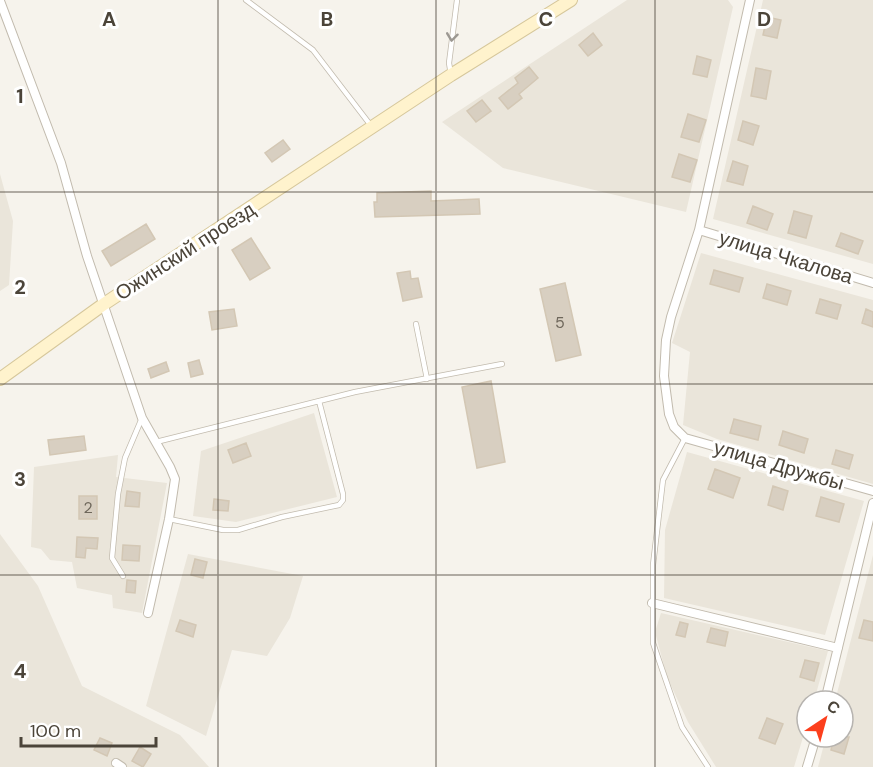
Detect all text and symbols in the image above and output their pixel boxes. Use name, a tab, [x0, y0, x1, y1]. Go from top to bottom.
text: A	[102, 6, 116, 32]
text: B	[321, 6, 333, 32]
text: C	[539, 6, 553, 32]
text: D	[757, 6, 771, 32]
one-way arrow	[447, 33, 459, 42]
text: 1	[16, 83, 24, 109]
street label: Ожинский проезд	[110, 196, 260, 306]
street label: улица Чкалова	[716, 224, 857, 290]
text: 2	[14, 274, 26, 300]
house number: 5	[555, 312, 565, 333]
street label: улица Дружбы	[711, 434, 847, 496]
text: 3	[14, 466, 26, 492]
house number: 2	[83, 497, 93, 518]
text: 4	[14, 658, 27, 684]
north arrow	[795, 689, 855, 749]
text: С	[823, 695, 845, 719]
scale bar	[21, 710, 156, 748]
text: 100 m	[30, 719, 81, 743]

